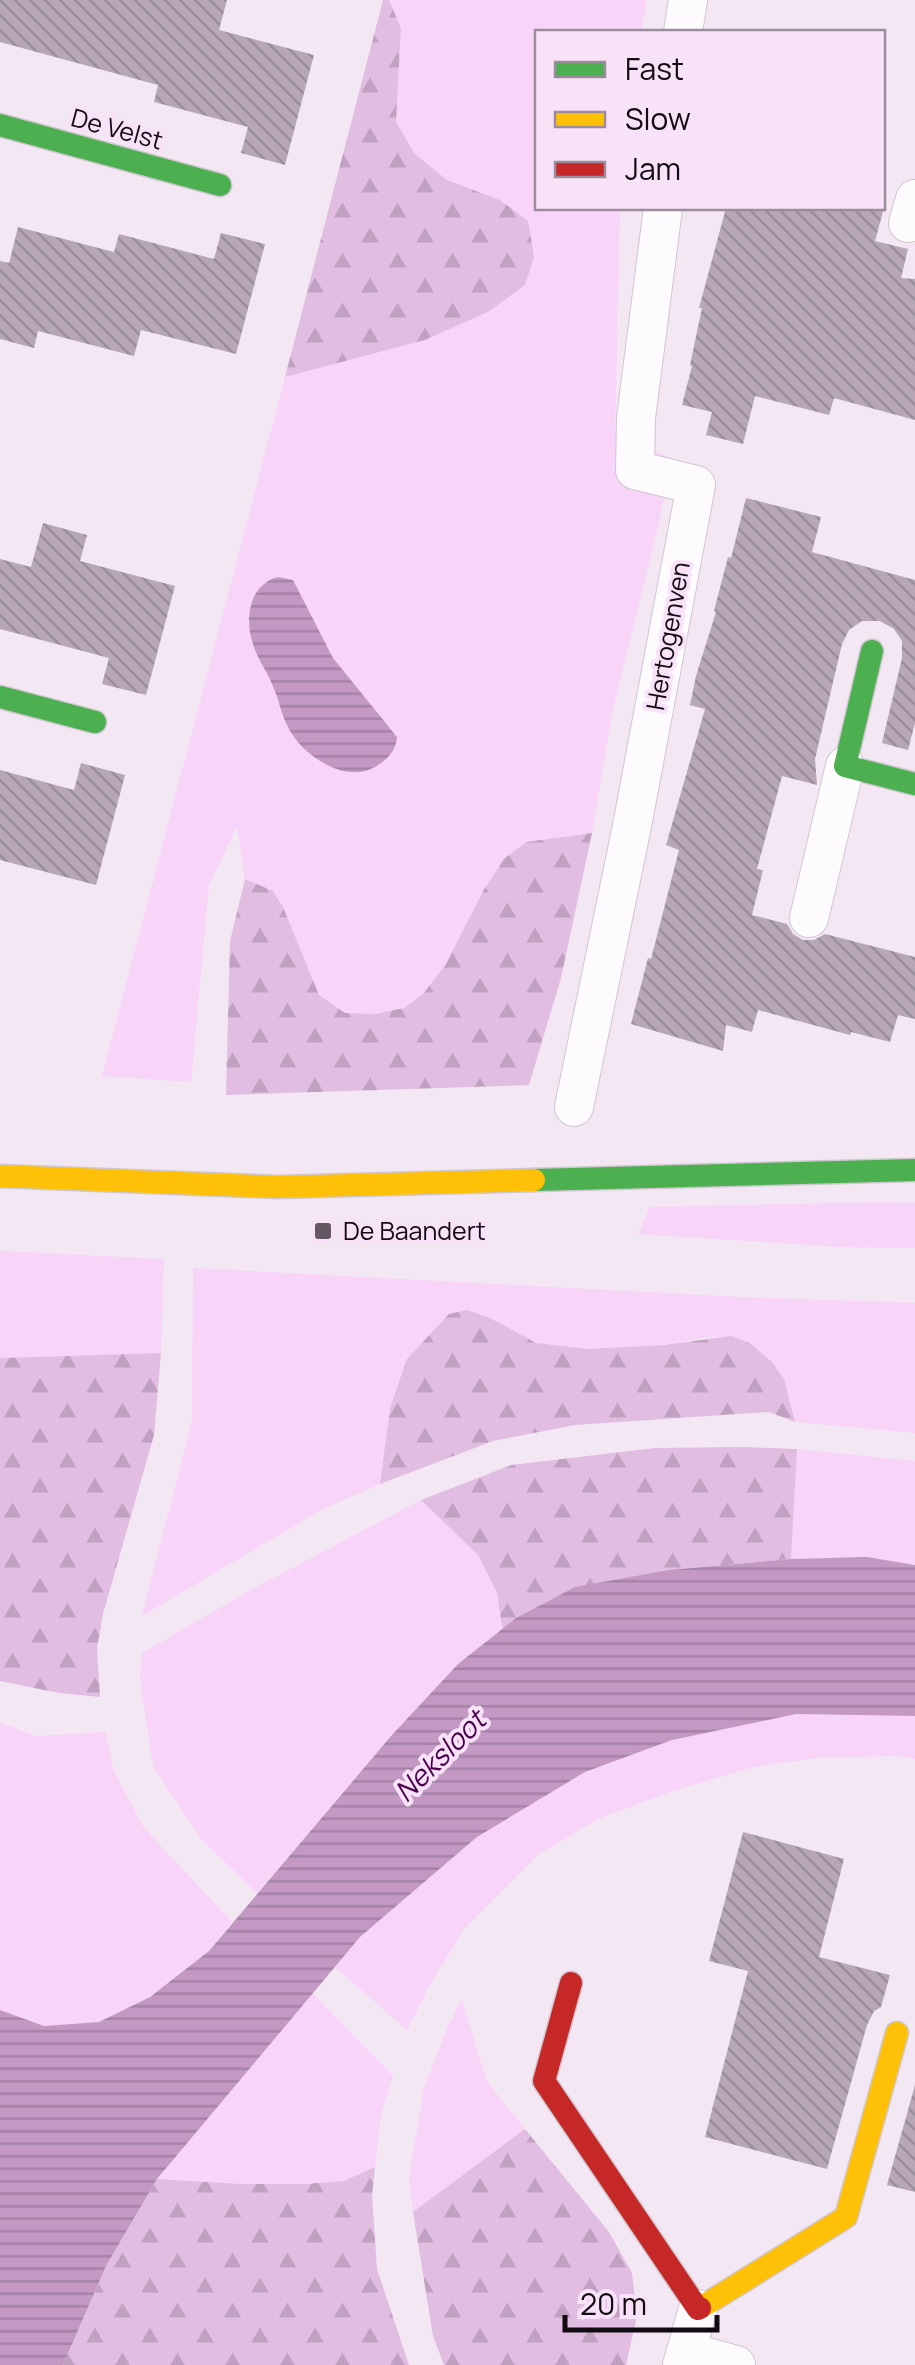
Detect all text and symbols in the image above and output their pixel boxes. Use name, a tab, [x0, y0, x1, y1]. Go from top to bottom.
legend	[535, 30, 885, 210]
text: Fast	[625, 48, 684, 89]
text: Slow	[625, 98, 691, 139]
street label: De Velst	[67, 100, 167, 158]
text: Jam	[625, 148, 681, 189]
street label: Hertogenven	[637, 559, 698, 713]
place label: De Baandert	[343, 1213, 486, 1248]
marker: De Baandert	[312, 1220, 334, 1242]
water label: Neksloot	[385, 1699, 495, 1809]
scale bar	[565, 2270, 718, 2332]
text: 20 m	[580, 2283, 647, 2324]

